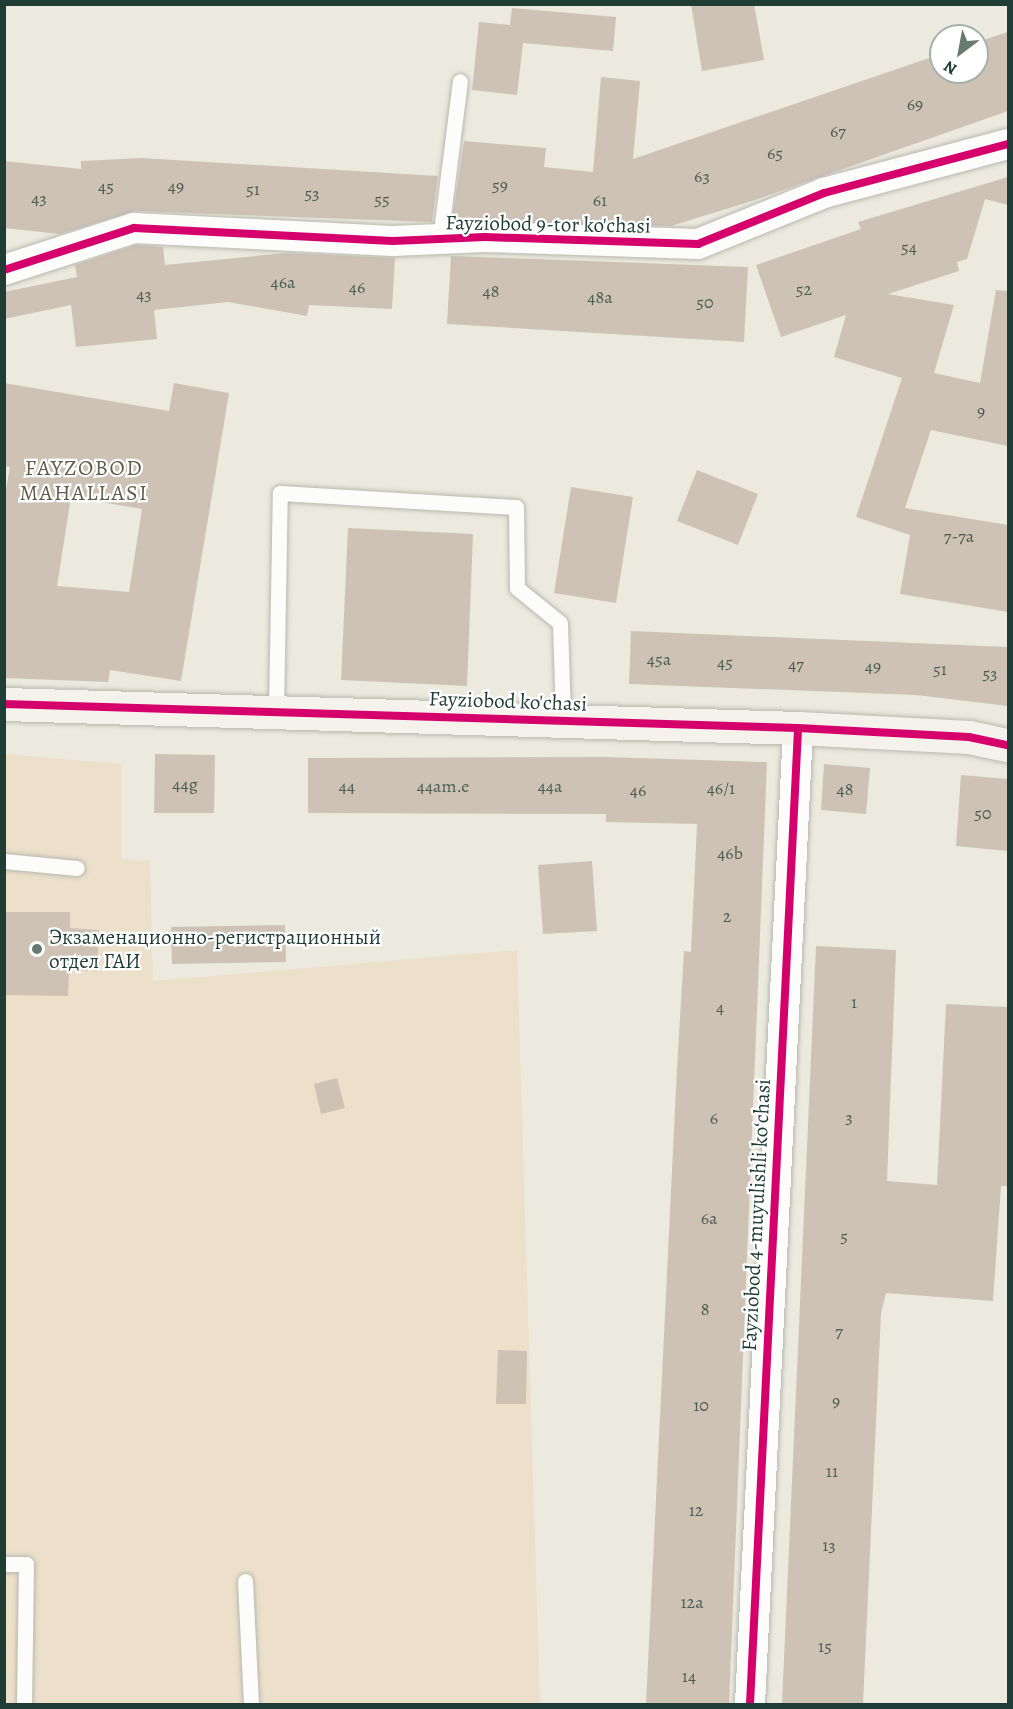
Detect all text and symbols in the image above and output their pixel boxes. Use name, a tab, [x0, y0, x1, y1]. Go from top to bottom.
north arrow	[929, 24, 989, 84]
text: N	[940, 55, 961, 80]
house number: 69	[907, 93, 923, 115]
house number: 67	[830, 120, 846, 142]
house number: 65	[767, 142, 783, 164]
house number: 63	[694, 165, 710, 187]
house number: 59	[492, 174, 508, 196]
house number: 45	[98, 175, 114, 197]
house number: 49	[168, 175, 184, 197]
house number: 51	[246, 178, 260, 200]
house number: 53	[304, 182, 320, 204]
house number: 43	[31, 187, 47, 209]
house number: 55	[374, 188, 390, 210]
house number: 61	[593, 189, 607, 211]
street label: Fayziobod 9-tor ko'chasi	[445, 210, 651, 238]
house number: 54	[901, 236, 917, 258]
house number: 46a	[271, 271, 295, 293]
house number: 46	[349, 276, 365, 298]
house number: 52	[796, 278, 812, 300]
house number: 48	[483, 280, 499, 302]
house number: 43	[136, 283, 152, 305]
house number: 48a	[587, 286, 613, 308]
house number: 50	[696, 291, 714, 313]
house number: 9	[977, 400, 985, 422]
district label: FAYZOBOD MAHALLASI	[19, 455, 149, 506]
house number: 7-7a	[944, 525, 974, 547]
house number: 45a	[647, 648, 671, 670]
house number: 45	[717, 651, 733, 673]
house number: 47	[788, 653, 804, 675]
house number: 49	[865, 655, 881, 677]
house number: 51	[933, 658, 947, 680]
house number: 53	[982, 662, 998, 684]
street label: Fayziobod ko'chasi	[428, 686, 588, 716]
house number: 44g	[172, 773, 198, 795]
house number: 44	[339, 775, 355, 797]
house number: 44am.e	[417, 775, 469, 797]
house number: 44a	[538, 775, 562, 797]
house number: 46/1	[707, 777, 735, 799]
house number: 48	[837, 778, 853, 800]
house number: 46	[630, 779, 646, 801]
house number: 50	[974, 802, 992, 824]
house number: 46b	[717, 842, 743, 864]
house number: 2	[723, 905, 731, 927]
place label: Экзаменационно-регистрационный отдел ГАИ	[49, 924, 381, 974]
marker: Экзаменационно-регистрационный отдел ГАИ	[30, 942, 44, 956]
house number: 1	[851, 991, 857, 1013]
house number: 4	[716, 996, 724, 1018]
street label: Fayziobod 4-muyulishli koʻchasi	[736, 1078, 776, 1352]
house number: 3	[845, 1106, 853, 1128]
house number: 6	[710, 1107, 718, 1129]
house number: 6a	[701, 1207, 717, 1229]
house number: 5	[840, 1225, 848, 1247]
house number: 8	[701, 1298, 709, 1320]
house number: 7	[835, 1320, 843, 1342]
house number: 9	[832, 1390, 840, 1412]
house number: 10	[693, 1394, 709, 1416]
house number: 11	[826, 1460, 838, 1482]
house number: 12	[689, 1499, 703, 1521]
house number: 13	[822, 1534, 836, 1556]
house number: 12a	[680, 1591, 704, 1613]
house number: 15	[818, 1635, 832, 1657]
house number: 14	[682, 1665, 696, 1687]

